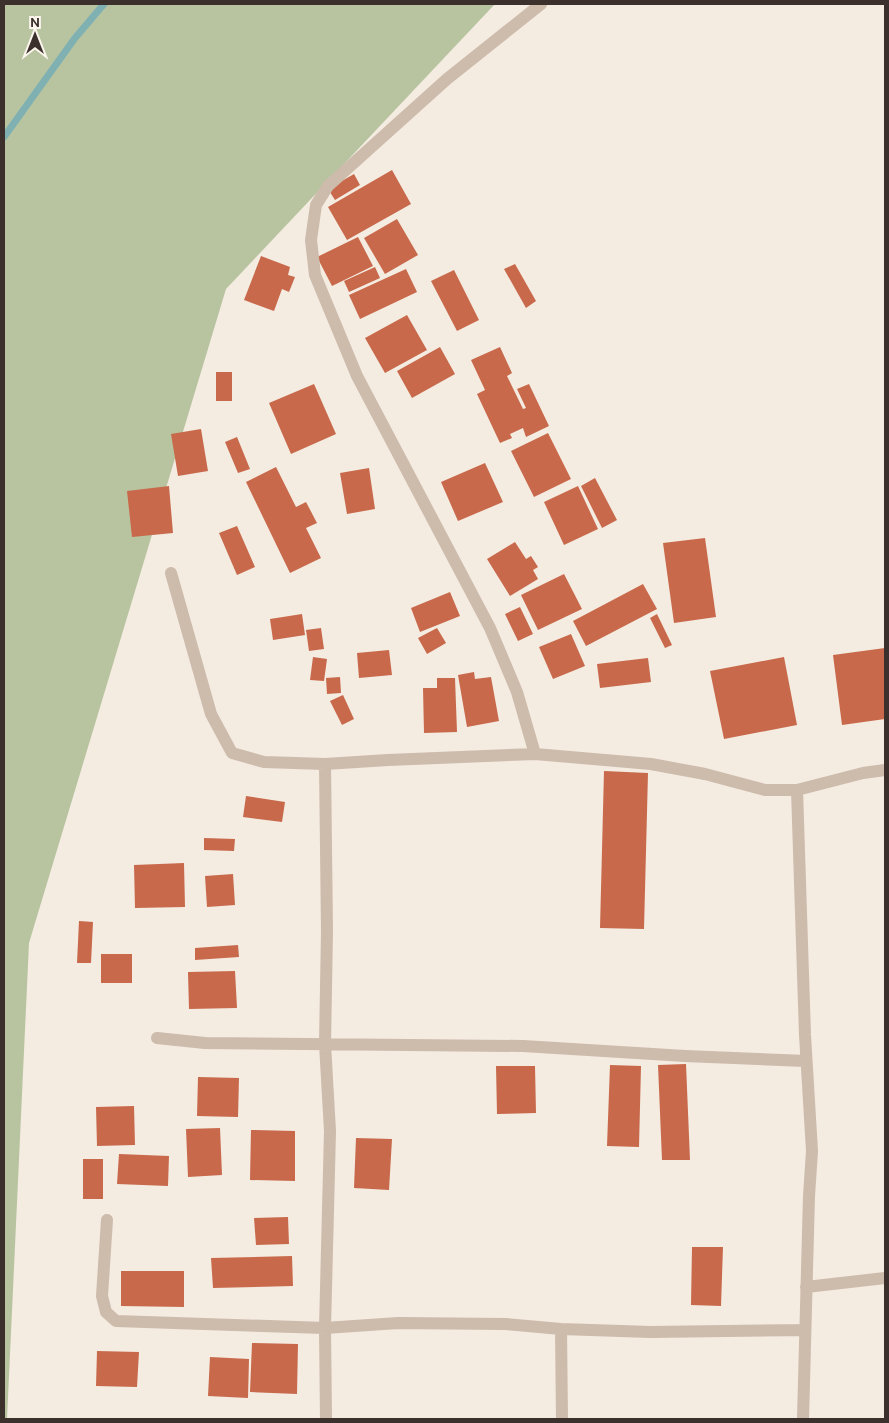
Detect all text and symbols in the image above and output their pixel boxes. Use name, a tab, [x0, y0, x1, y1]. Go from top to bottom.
north arrow	[10, 10, 60, 60]
text: N	[30, 15, 40, 32]

